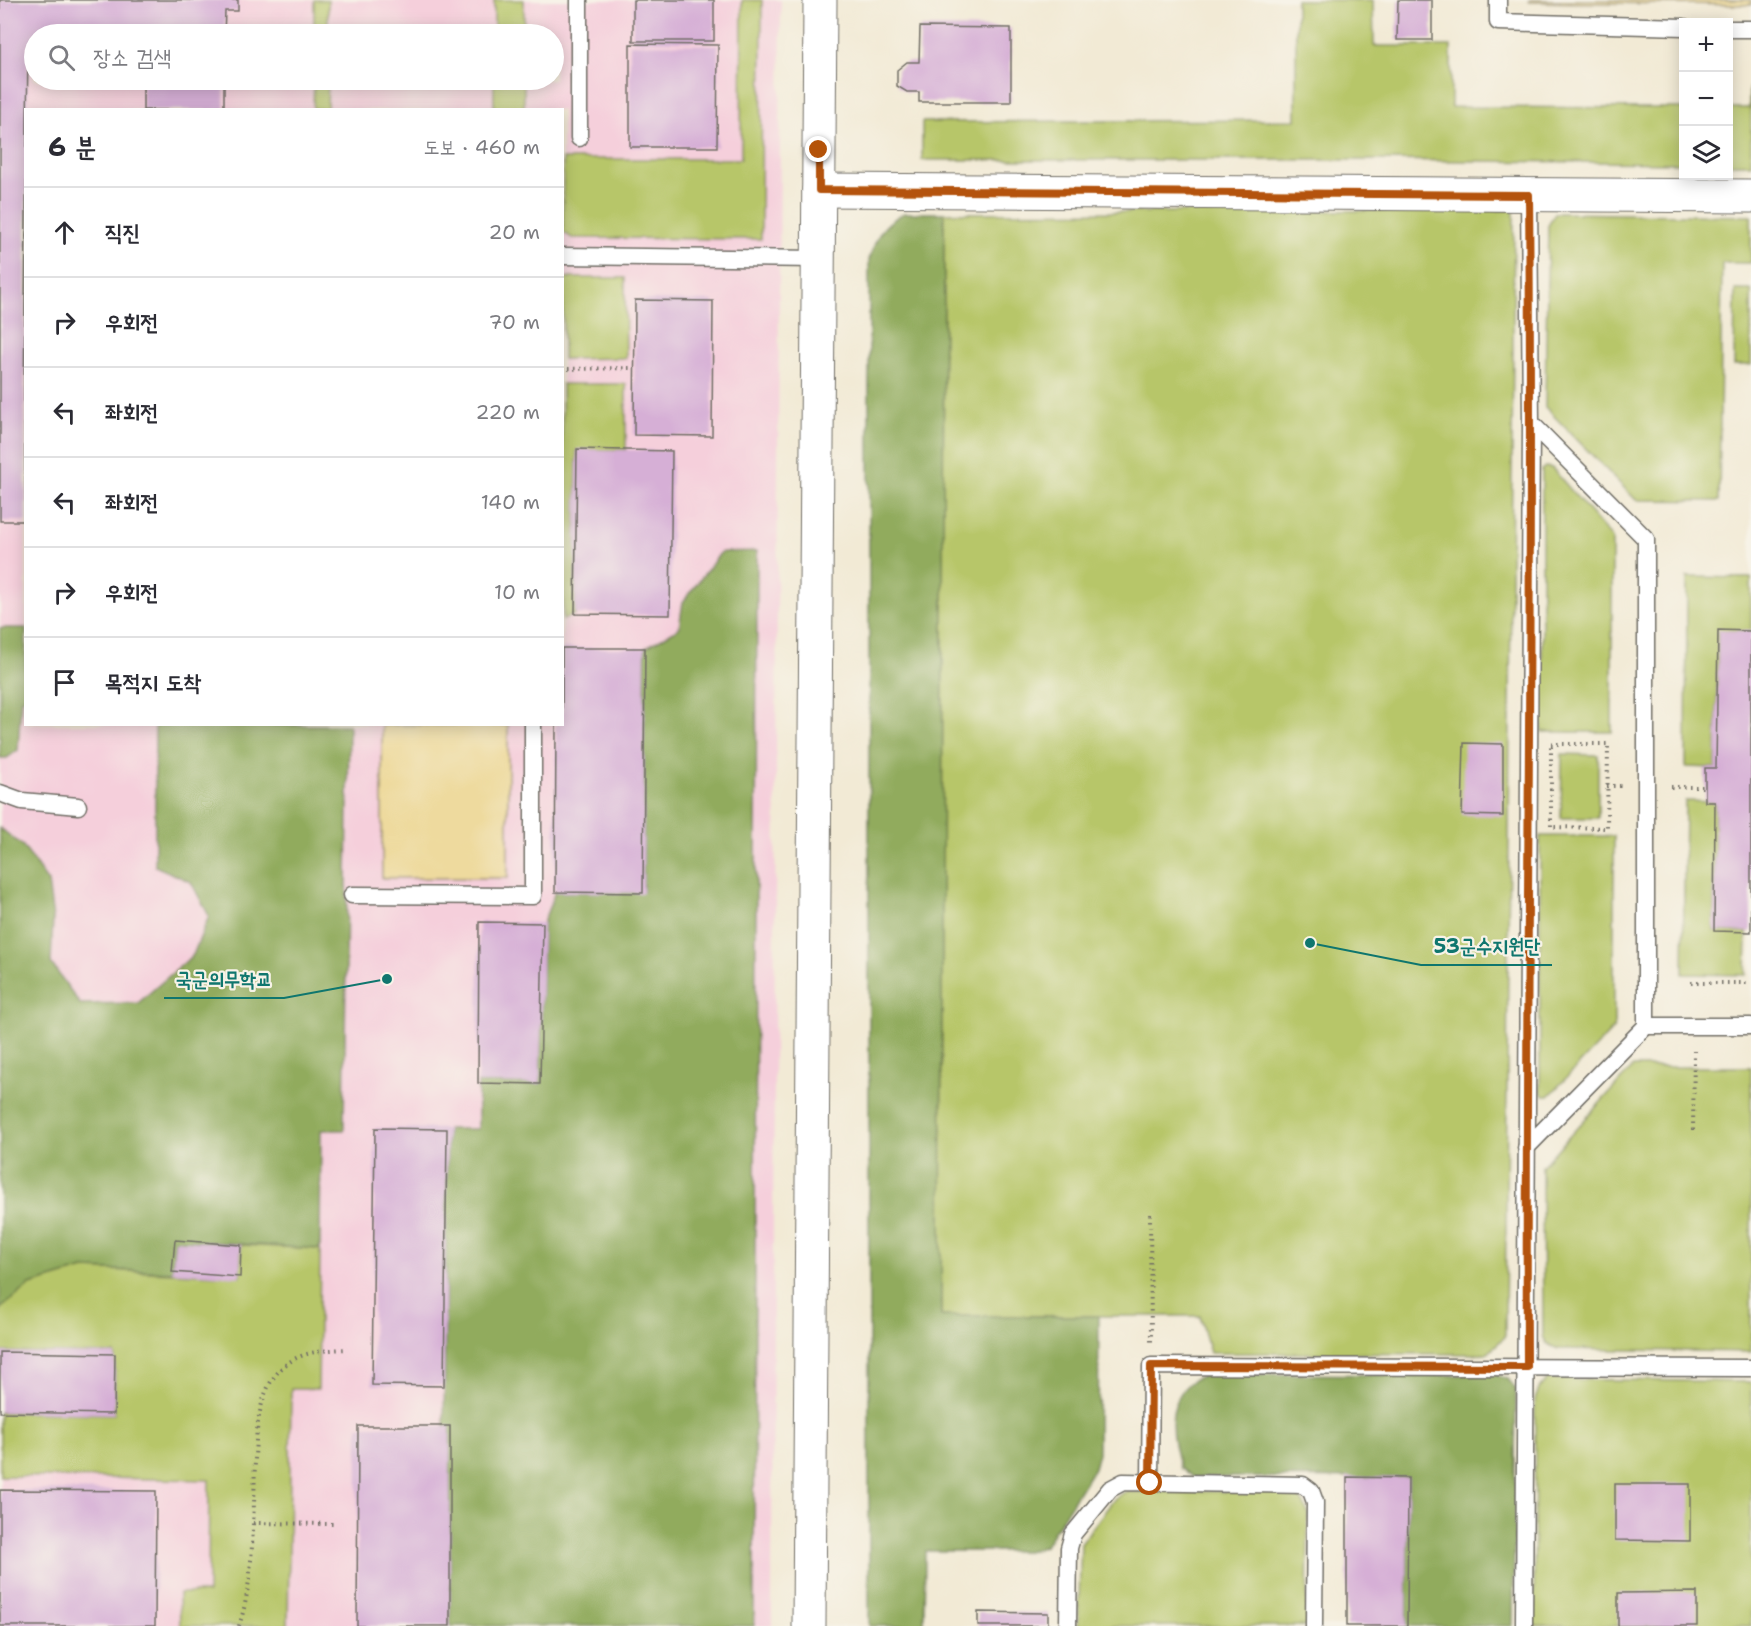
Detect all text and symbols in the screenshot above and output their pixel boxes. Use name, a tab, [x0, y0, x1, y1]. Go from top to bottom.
map controls	[1679, 18, 1733, 180]
button: +	[1679, 18, 1733, 72]
search box	[24, 24, 564, 90]
icon: search	[45, 41, 78, 74]
text: 장소 검색	[93, 43, 171, 72]
button: −	[1679, 72, 1733, 126]
button: layers	[1679, 126, 1733, 180]
text: 6 분	[48, 129, 96, 164]
text: 도보 · 460 m	[423, 134, 540, 160]
route end	[805, 136, 831, 162]
icon: ahead	[48, 216, 81, 249]
text: 직진	[105, 218, 140, 247]
text: 20 m	[489, 219, 540, 245]
icon: right	[48, 306, 81, 339]
text: 우회전	[105, 308, 158, 337]
text: 70 m	[488, 309, 540, 335]
icon: left	[48, 396, 81, 429]
text: 좌회전	[105, 398, 158, 427]
text: 220 m	[476, 399, 540, 425]
icon: left	[48, 486, 81, 519]
text: 좌회전	[105, 488, 158, 517]
text: 140 m	[481, 489, 540, 515]
icon: right	[48, 576, 81, 609]
text: 우회전	[105, 578, 158, 607]
text: 10 m	[494, 579, 540, 605]
icon: arrive	[48, 666, 81, 699]
text: 목적지 도착	[105, 668, 201, 697]
callout: 53군수지원단	[1421, 927, 1552, 965]
text: 53군수지원단	[1434, 933, 1540, 959]
callout: 국군의무학교	[164, 960, 284, 998]
text: 국군의무학교	[176, 966, 272, 992]
route start	[1136, 1469, 1162, 1495]

